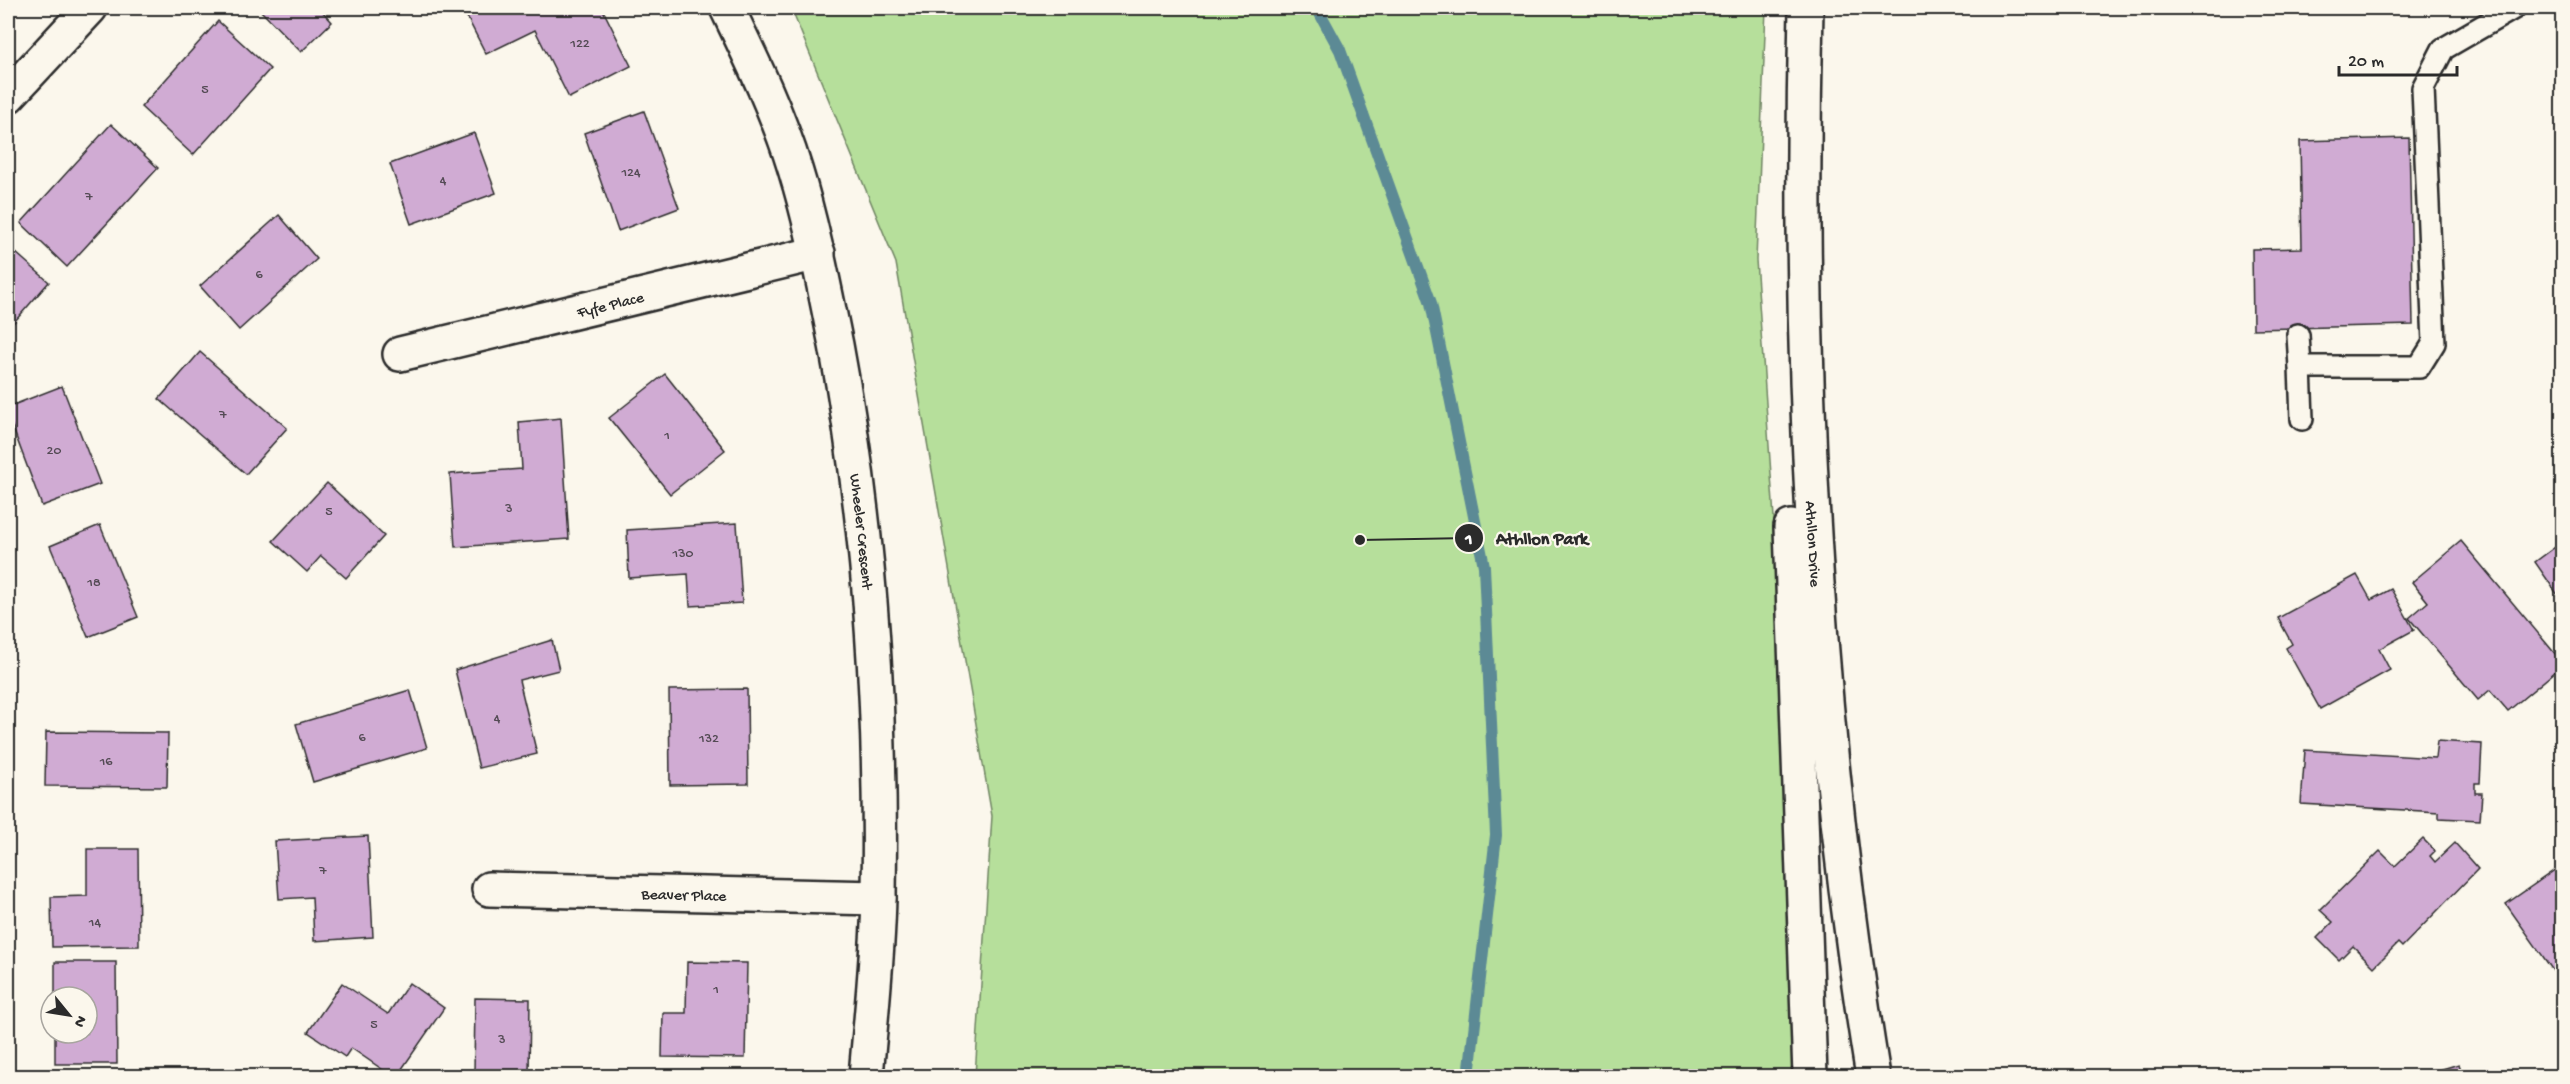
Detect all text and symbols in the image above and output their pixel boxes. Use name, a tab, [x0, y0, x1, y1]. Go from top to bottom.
house number: 122	[569, 36, 590, 53]
scale bar	[2339, 39, 2458, 77]
text: 20 m	[2348, 52, 2384, 73]
house number: 5	[201, 82, 209, 99]
house number: 124	[620, 165, 641, 182]
house number: 4	[440, 173, 447, 190]
house number: 7	[84, 189, 93, 206]
house number: 6	[255, 267, 263, 284]
street label: Fyfe Place	[575, 289, 647, 324]
house number: 7	[218, 407, 227, 424]
house number: 1	[663, 428, 670, 445]
house number: 20	[47, 443, 61, 460]
street label: Wheeler Crescent	[844, 473, 875, 592]
street label: Athllon Drive	[1799, 500, 1823, 588]
house number: 3	[504, 501, 513, 518]
house number: 5	[325, 504, 333, 521]
callout: Athllon Park	[1454, 520, 1600, 556]
text: 1	[1464, 530, 1473, 551]
text: Athllon Park	[1495, 530, 1590, 551]
house number: 130	[672, 546, 693, 563]
house number: 18	[86, 575, 101, 592]
house number: 4	[494, 711, 501, 728]
house number: 6	[358, 730, 366, 747]
house number: 132	[698, 731, 719, 748]
house number: 16	[99, 754, 113, 771]
house number: 7	[318, 863, 327, 880]
street label: Beaver Place	[640, 886, 727, 907]
house number: 14	[88, 915, 102, 932]
house number: 1	[712, 982, 719, 999]
north arrow	[39, 985, 99, 1045]
text: N	[68, 1011, 90, 1030]
house number: 5	[370, 1017, 378, 1034]
house number: 3	[497, 1032, 506, 1049]

